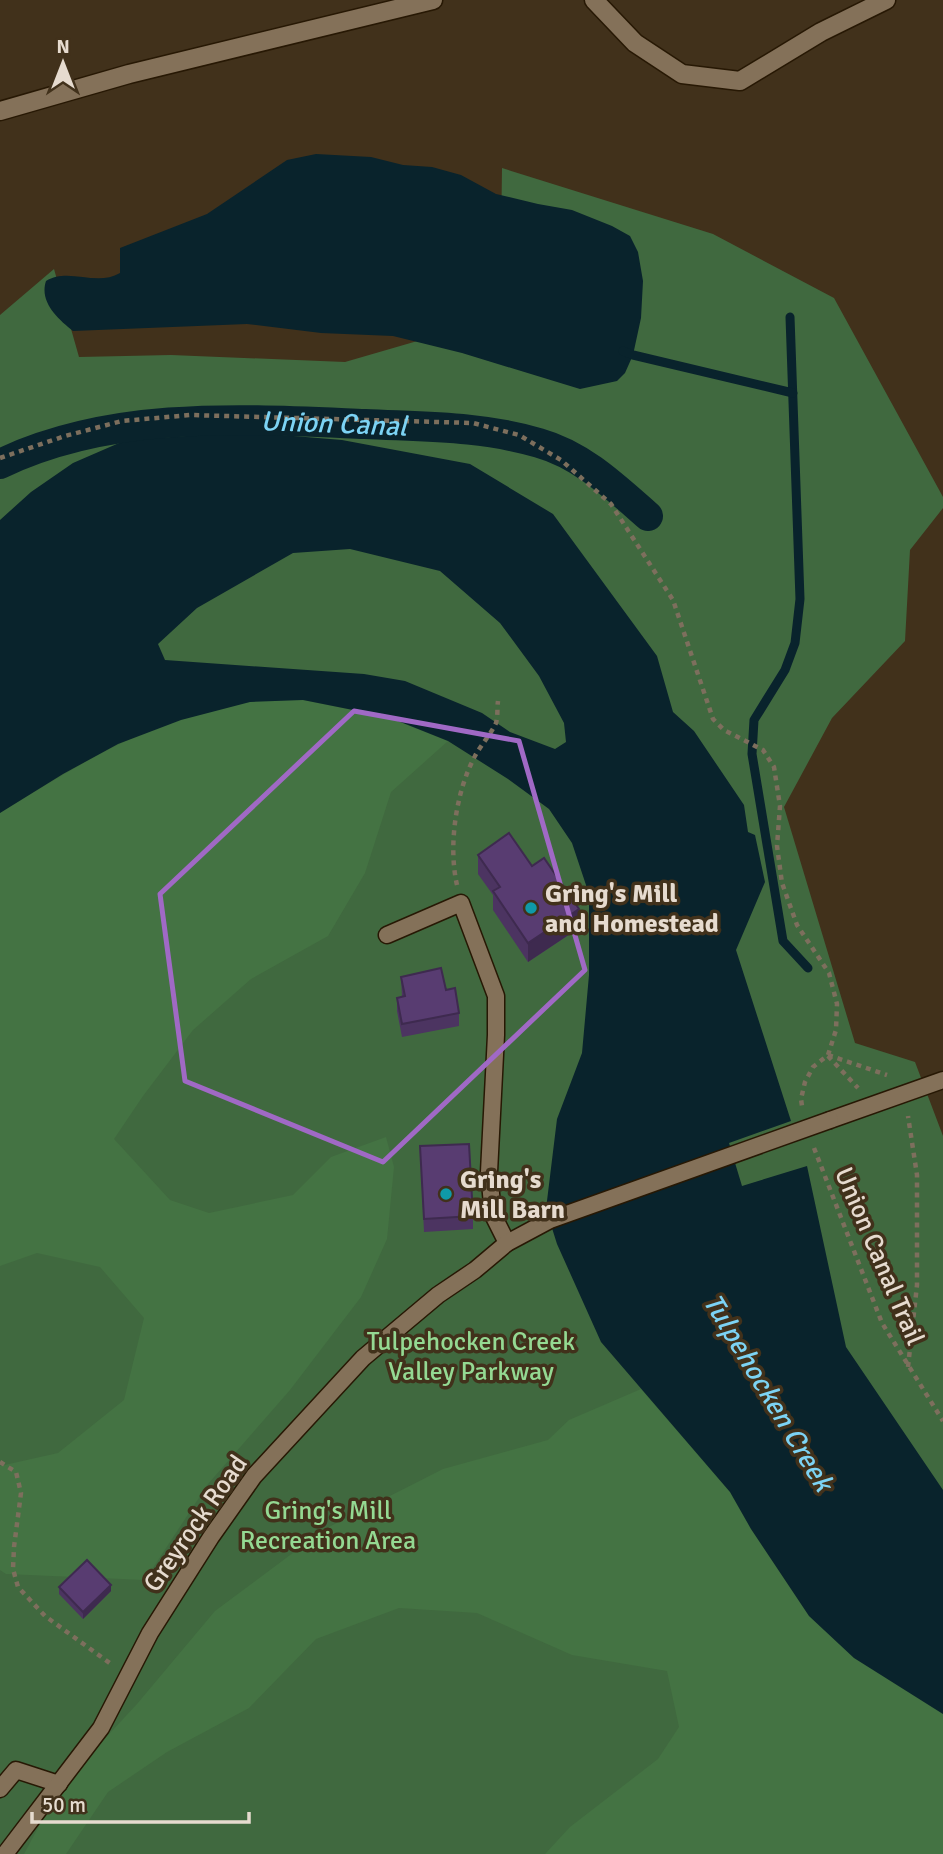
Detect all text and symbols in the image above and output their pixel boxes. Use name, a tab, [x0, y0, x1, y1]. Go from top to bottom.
north arrow	[28, 28, 98, 98]
text: N	[56, 35, 70, 59]
water label: Union Canal	[260, 404, 409, 444]
place label: Gring's Mill and Homestead	[545, 878, 719, 940]
marker: Gring's Mill and Homestead	[523, 900, 539, 916]
street label: Union Canal Trail	[827, 1163, 931, 1350]
place label: Gring's Mill Barn	[460, 1164, 565, 1226]
marker: Gring's Mill Barn	[438, 1186, 454, 1202]
water label: Tulpehocken Creek	[696, 1288, 842, 1500]
park label: Tulpehocken Creek Valley Parkway	[367, 1326, 575, 1388]
street label: Greyrock Road	[137, 1449, 255, 1598]
park label: Gring's Mill Recreation Area	[240, 1495, 416, 1557]
scale bar	[32, 1780, 248, 1824]
text: 50 m	[42, 1792, 86, 1818]

